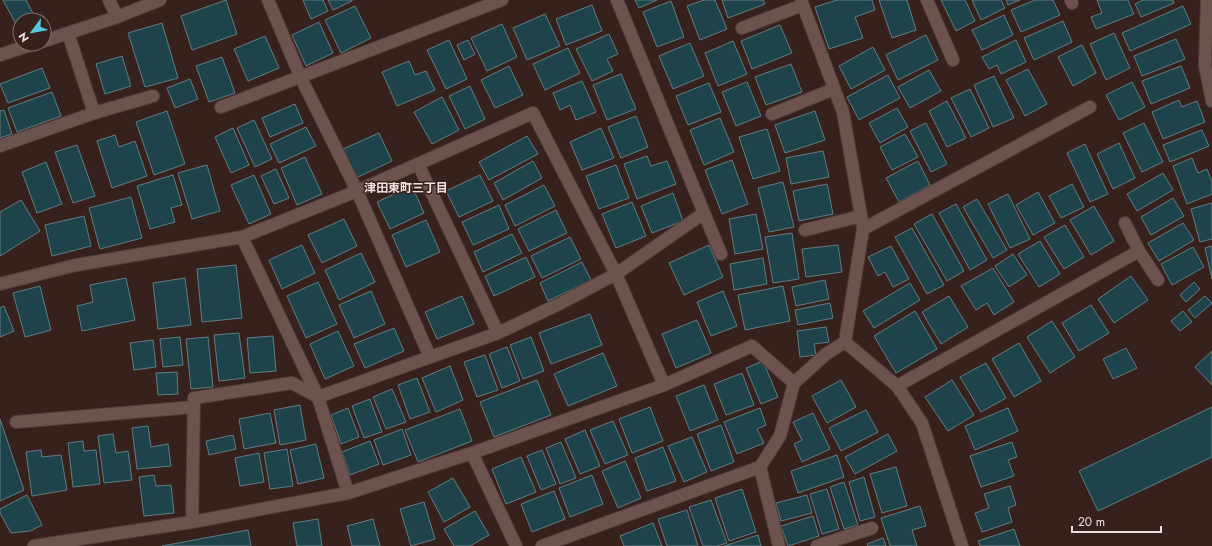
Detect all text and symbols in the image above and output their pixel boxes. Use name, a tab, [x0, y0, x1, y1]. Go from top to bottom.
north arrow	[12, 12, 52, 52]
text: N	[14, 29, 33, 45]
district label: 津田東町三丁目	[364, 179, 448, 197]
scale bar	[1072, 508, 1161, 534]
text: 20 m	[1078, 513, 1105, 531]

